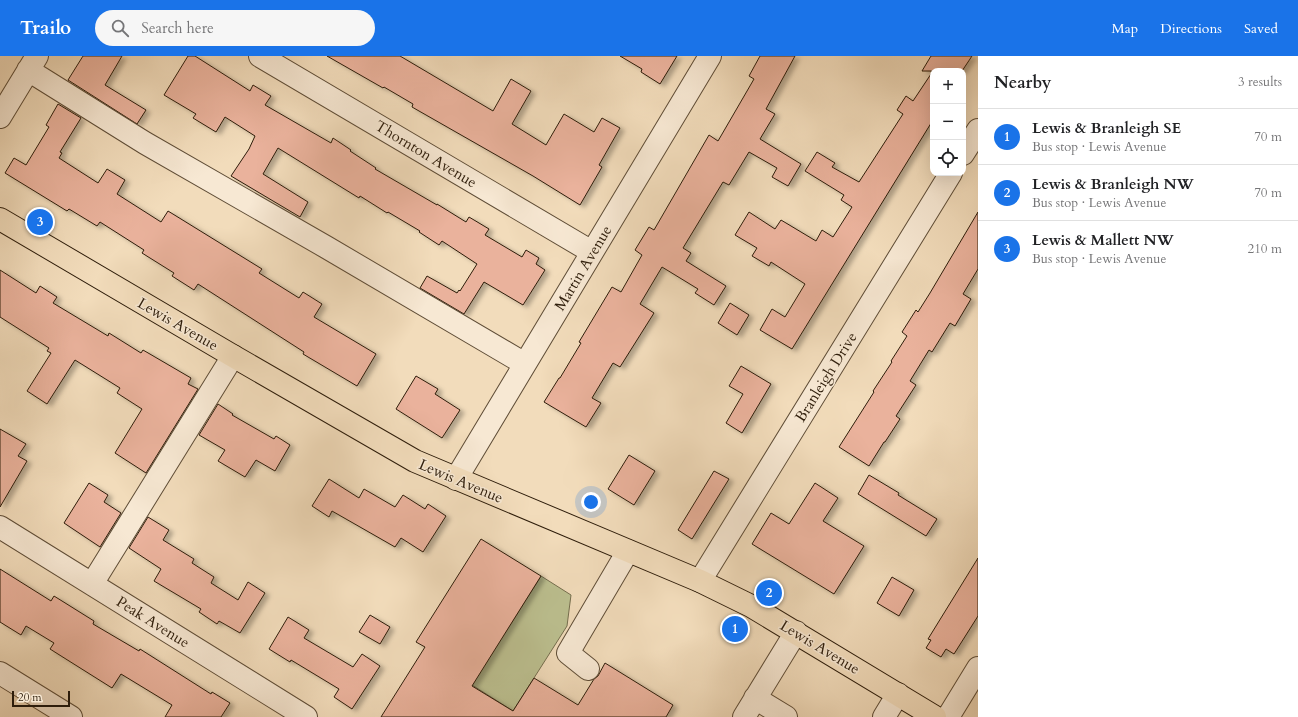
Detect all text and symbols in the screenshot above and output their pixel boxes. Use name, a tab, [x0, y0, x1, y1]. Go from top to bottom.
search box	[95, 10, 375, 46]
text: Trailo	[20, 15, 71, 41]
icon: search	[109, 17, 131, 39]
text: Search here	[141, 18, 214, 38]
text: Map	[1112, 19, 1138, 38]
text: Directions	[1160, 19, 1222, 38]
text: Saved	[1244, 19, 1278, 38]
map controls	[930, 68, 966, 176]
button: +	[930, 68, 966, 104]
text: Nearby	[994, 71, 1051, 94]
text: 3 results	[1238, 73, 1282, 91]
button: −	[930, 104, 966, 140]
street label: Thornton Avenue	[371, 116, 481, 192]
text: Lewis & Branleigh SE	[1032, 118, 1181, 138]
text: 1	[1004, 128, 1010, 146]
text: 70 m	[1254, 128, 1282, 146]
text: Bus stop · Lewis Avenue	[1032, 138, 1166, 156]
button: locate	[930, 140, 966, 176]
text: Lewis & Branleigh NW	[1032, 174, 1194, 194]
text: 2	[1004, 184, 1010, 202]
text: 70 m	[1254, 184, 1282, 202]
text: Bus stop · Lewis Avenue	[1032, 194, 1166, 212]
pin: 3	[27, 207, 53, 237]
street label: Martin Avenue	[550, 221, 616, 314]
text: Lewis & Mallett NW	[1032, 230, 1174, 250]
text: 3	[1004, 240, 1010, 258]
text: 210 m	[1248, 240, 1282, 258]
text: Bus stop · Lewis Avenue	[1032, 250, 1166, 268]
street label: Lewis Avenue	[134, 293, 222, 355]
street label: Branleigh Drive	[790, 328, 862, 426]
street label: Lewis Avenue	[416, 454, 506, 508]
your location	[581, 492, 601, 512]
pin: 2	[756, 578, 782, 608]
street label: Peak Avenue	[113, 592, 194, 653]
pin: 1	[722, 614, 748, 644]
street label: Lewis Avenue	[776, 615, 864, 679]
scale bar	[12, 689, 70, 708]
text: 20 m	[18, 690, 42, 705]

